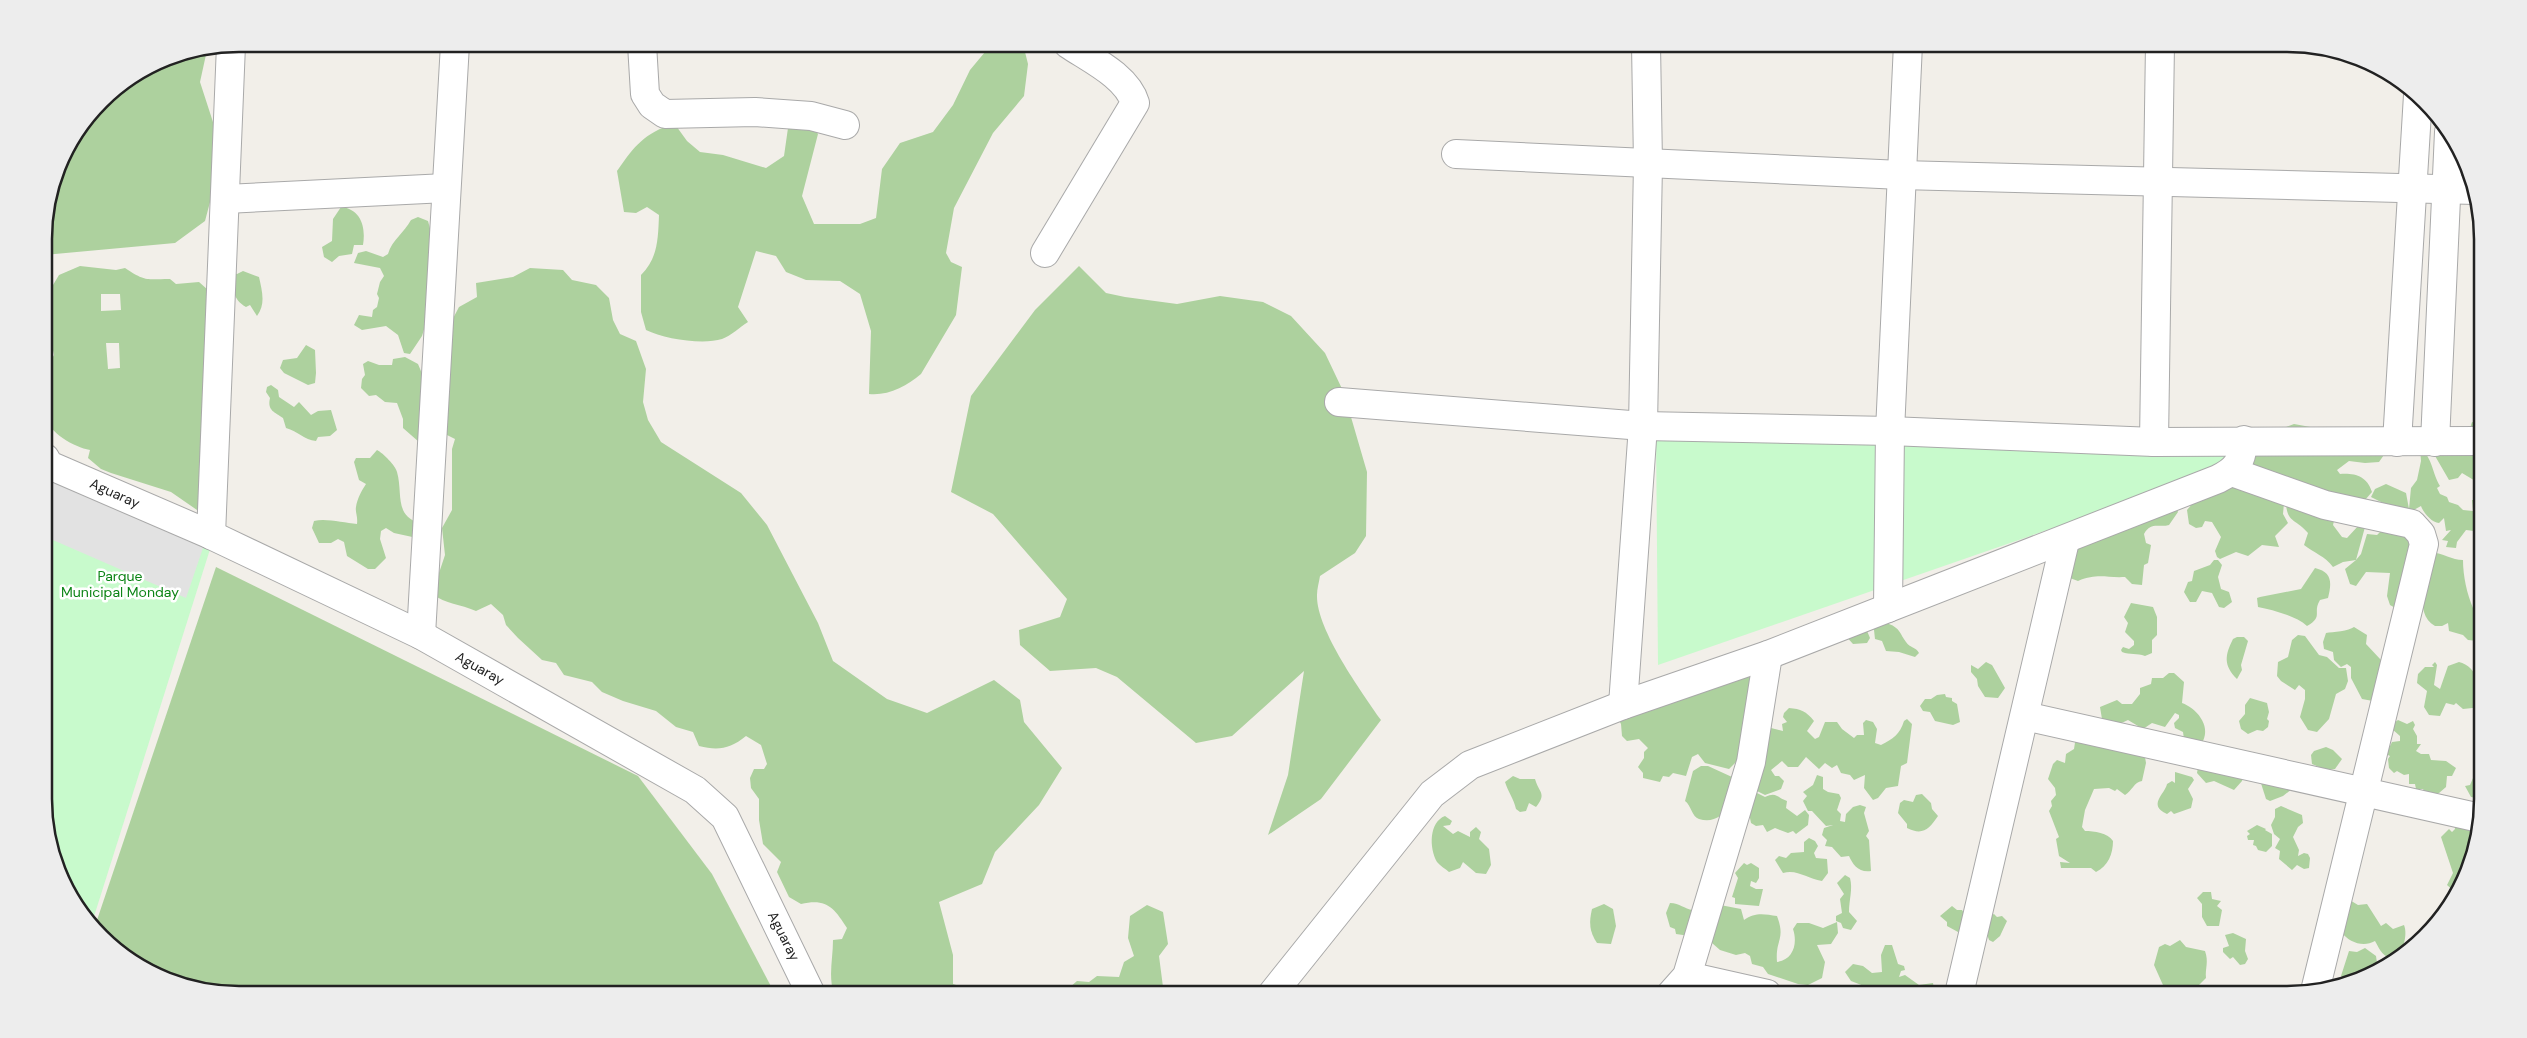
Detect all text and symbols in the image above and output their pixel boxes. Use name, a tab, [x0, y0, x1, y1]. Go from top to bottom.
street label: Aguaray	[87, 474, 143, 512]
park label: Parque Municipal Monday	[61, 567, 179, 601]
street label: Aguaray	[452, 647, 508, 689]
street label: Aguaray	[764, 908, 804, 964]

